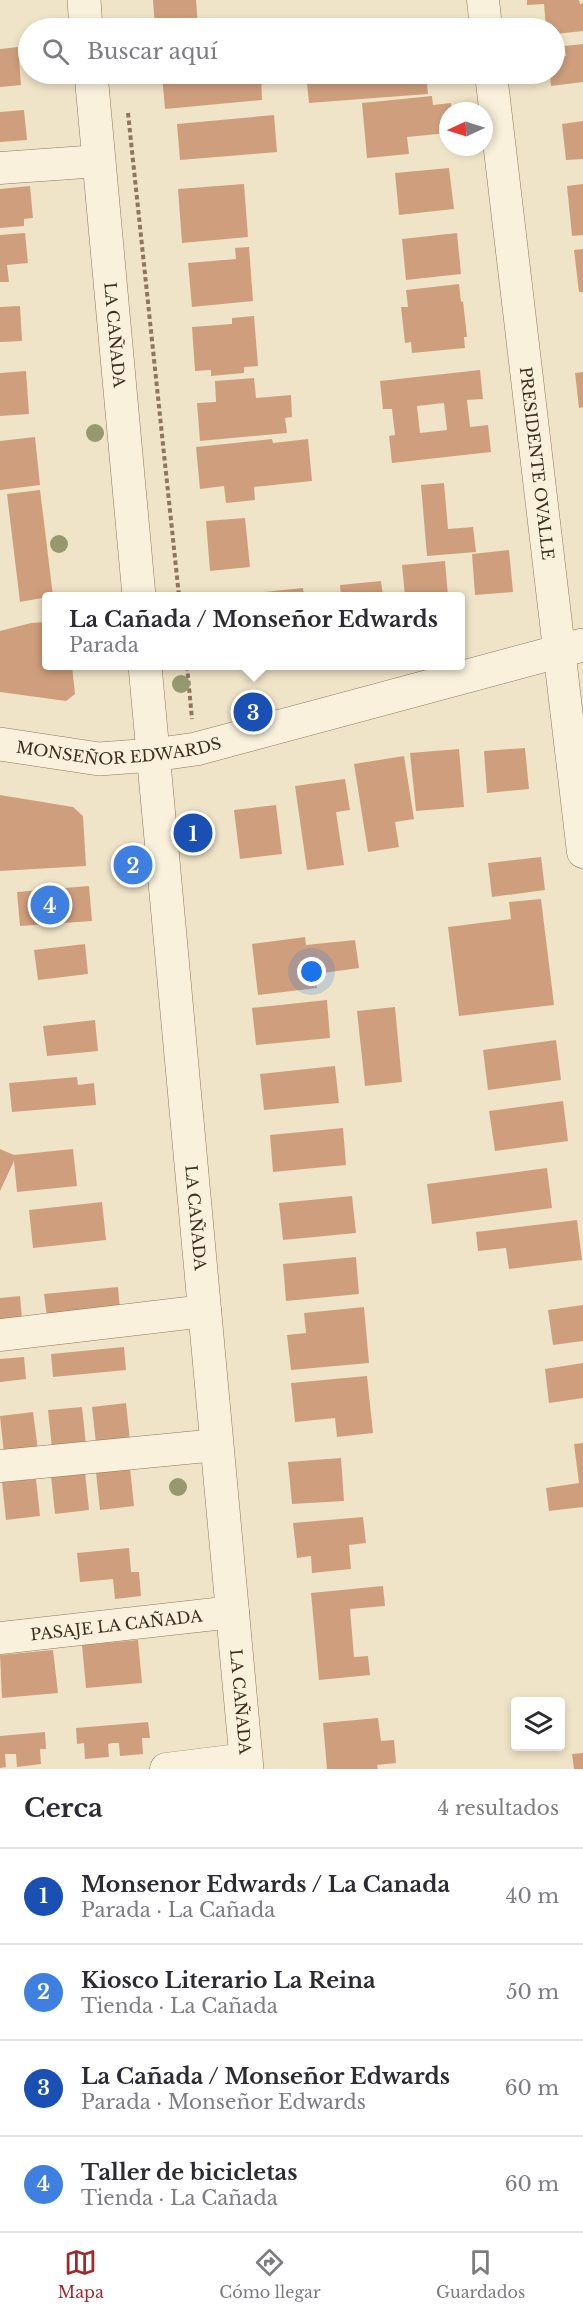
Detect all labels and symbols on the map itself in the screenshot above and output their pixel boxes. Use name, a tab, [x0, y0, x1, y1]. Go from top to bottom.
north arrow	[439, 102, 493, 156]
street label: LA CAÑADA	[100, 281, 130, 389]
street label: PRESIDENTE OVALLE	[516, 366, 558, 561]
pin: 3	[234, 690, 272, 734]
street label: MONSEÑOR EDWARDS	[15, 733, 223, 769]
pin: 1	[174, 810, 212, 856]
pin: 2	[114, 842, 152, 888]
pin: 4	[31, 882, 70, 928]
your location	[297, 957, 326, 986]
street label: LA CAÑADA	[181, 1164, 211, 1272]
street label: PASAJE LA CAÑADA	[29, 1605, 204, 1645]
street label: LA CAÑADA	[226, 1648, 256, 1756]

